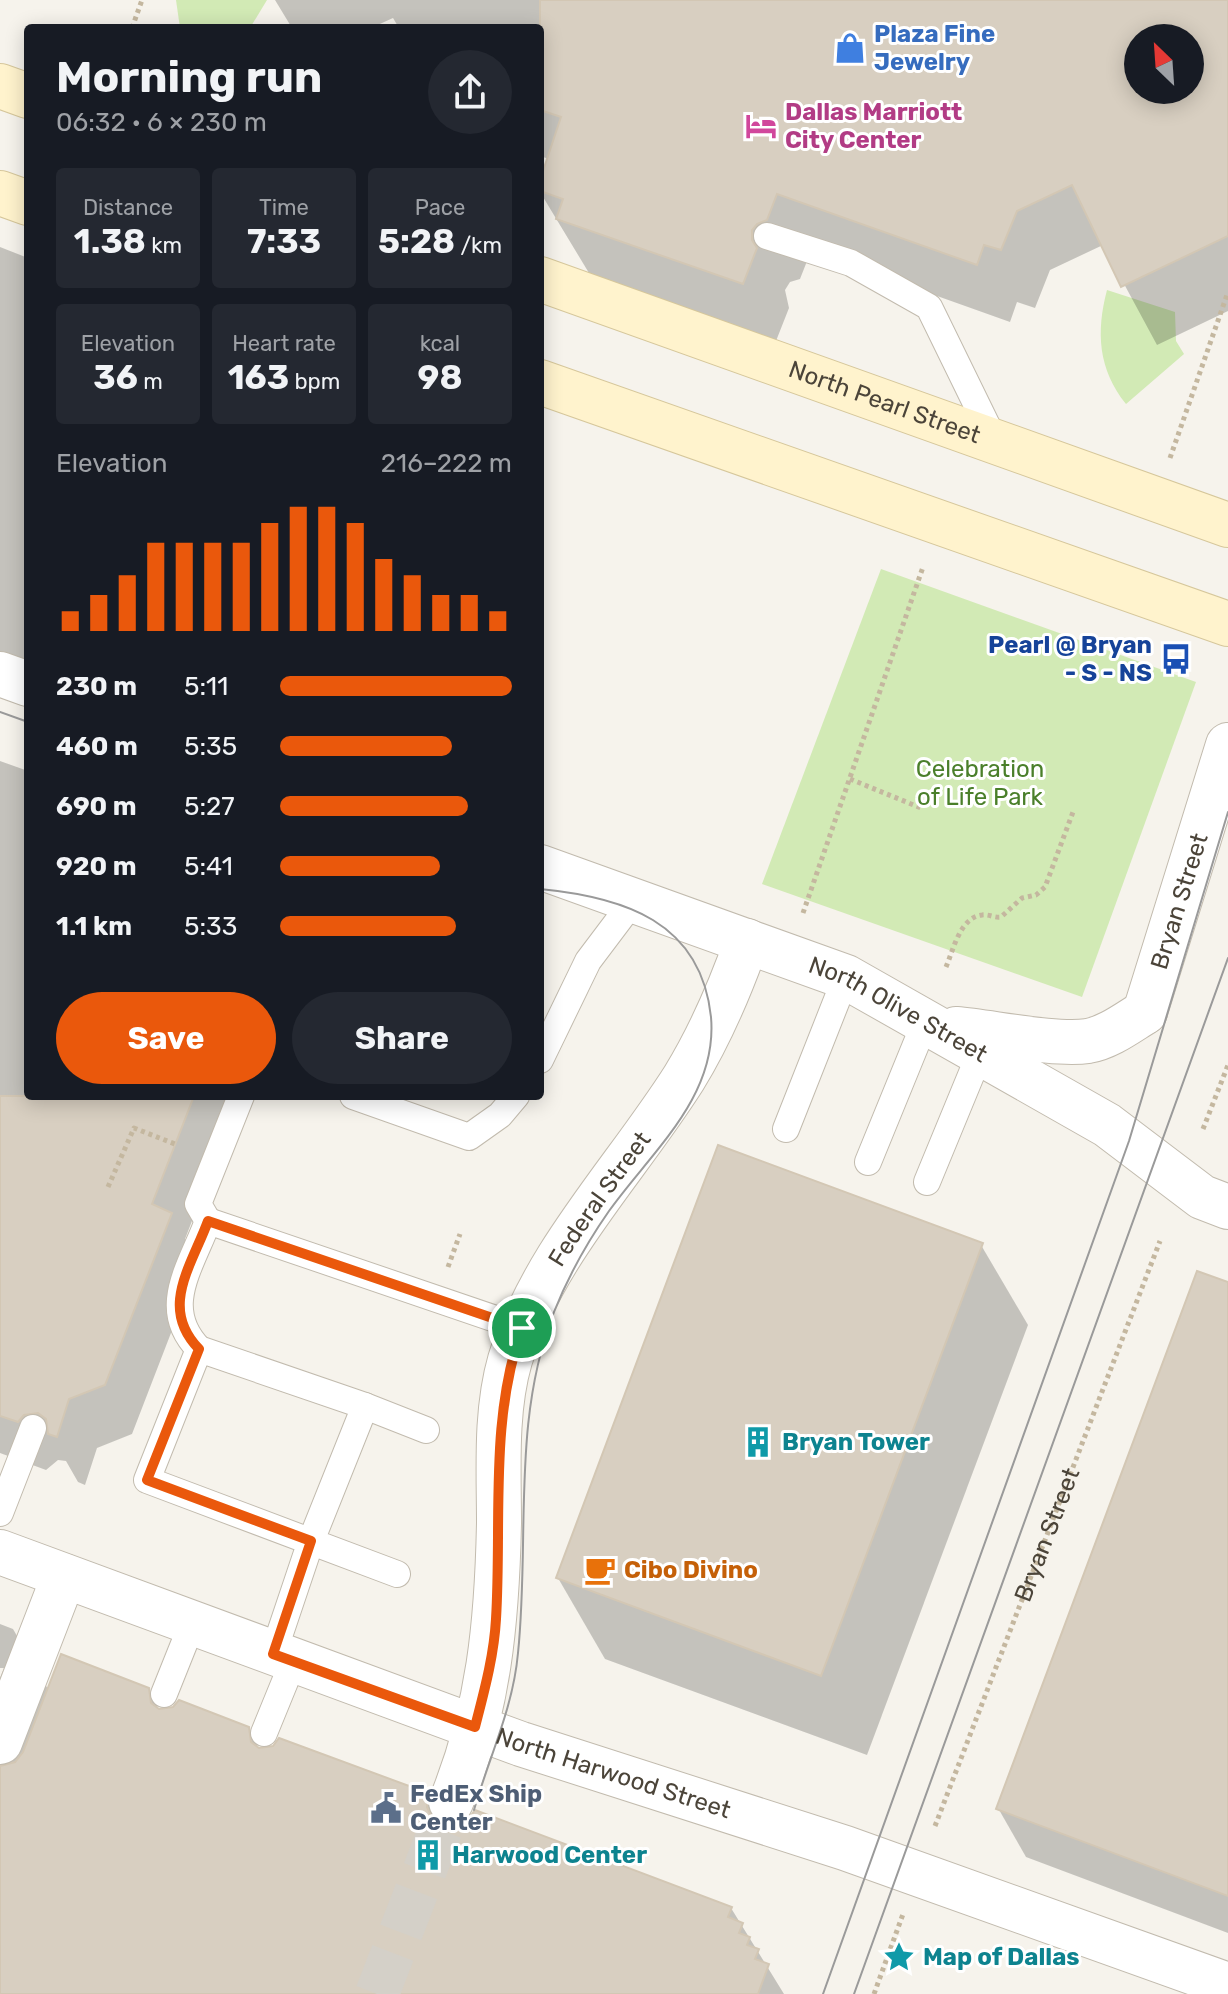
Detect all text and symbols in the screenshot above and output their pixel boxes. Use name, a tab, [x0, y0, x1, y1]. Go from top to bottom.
place label: Plaza Fine Jewelry	[874, 20, 995, 76]
north arrow	[1124, 24, 1204, 104]
map controls	[1124, 24, 1204, 104]
shop icon: Plaza Fine Jewelry	[833, 31, 867, 65]
button: share	[428, 50, 512, 134]
text: Morning run	[56, 51, 322, 103]
place label: Dallas Marriott City Center	[785, 98, 962, 154]
text: 06:32 · 6 × 230 m	[56, 107, 267, 138]
hotel icon: Dallas Marriott City Center	[744, 109, 778, 143]
text: Distance	[83, 194, 173, 221]
text: Time	[259, 194, 309, 221]
text: Pace	[415, 194, 465, 221]
text: 1.38	[74, 221, 146, 262]
text: 7:33	[247, 221, 321, 262]
text: 5:28	[378, 221, 455, 262]
text: km	[146, 232, 182, 259]
text: /km	[455, 232, 502, 259]
text: Elevation	[81, 330, 175, 357]
text: Heart rate	[232, 330, 336, 357]
text: kcal	[420, 330, 460, 357]
street label: North Pearl Street	[785, 355, 984, 449]
text: 36	[93, 357, 138, 398]
text: 163	[228, 357, 289, 398]
text: 98	[418, 357, 462, 398]
text: m	[138, 368, 163, 395]
text: bpm	[289, 368, 340, 395]
text: Elevation	[56, 448, 167, 479]
text: 216–222 m	[381, 448, 512, 479]
place label: Pearl @ Bryan - S - NS	[988, 631, 1152, 687]
bus stop icon: Pearl @ Bryan - S - NS	[1159, 642, 1193, 676]
text: 230 m	[56, 671, 137, 702]
text: 5:11	[184, 671, 228, 702]
text: 460 m	[56, 731, 138, 762]
text: 5:35	[184, 731, 237, 762]
park label: Celebration of Life Park	[916, 755, 1044, 811]
text: 690 m	[56, 791, 137, 822]
text: 5:27	[184, 791, 235, 822]
street label: Bryan Street	[1145, 830, 1214, 973]
text: 920 m	[56, 851, 137, 882]
text: 5:41	[184, 851, 233, 882]
text: 1.1 km	[56, 911, 132, 942]
text: 5:33	[184, 911, 237, 942]
street label: North Olive Street	[805, 951, 992, 1068]
button: Save	[56, 992, 276, 1084]
button: Share	[292, 992, 512, 1084]
street label: Federal Street	[543, 1126, 657, 1271]
pin	[488, 1294, 556, 1362]
icon: arrive	[500, 1306, 544, 1350]
building icon: Bryan Tower	[741, 1425, 775, 1459]
place label: Bryan Tower	[782, 1428, 930, 1456]
street label: Bryan Street	[1009, 1464, 1085, 1606]
cafe icon: Cibo Divino	[583, 1553, 617, 1587]
place label: Cibo Divino	[624, 1556, 758, 1584]
street label: North Harwood Street	[492, 1722, 734, 1824]
place label: FedEx Ship Center	[410, 1780, 542, 1836]
public building icon: FedEx Ship Center	[369, 1791, 403, 1825]
building icon: Harwood Center	[411, 1838, 445, 1872]
place label: Harwood Center	[452, 1841, 647, 1869]
place icon: Map of Dallas	[882, 1940, 916, 1974]
place label: Map of Dallas	[923, 1943, 1080, 1971]

